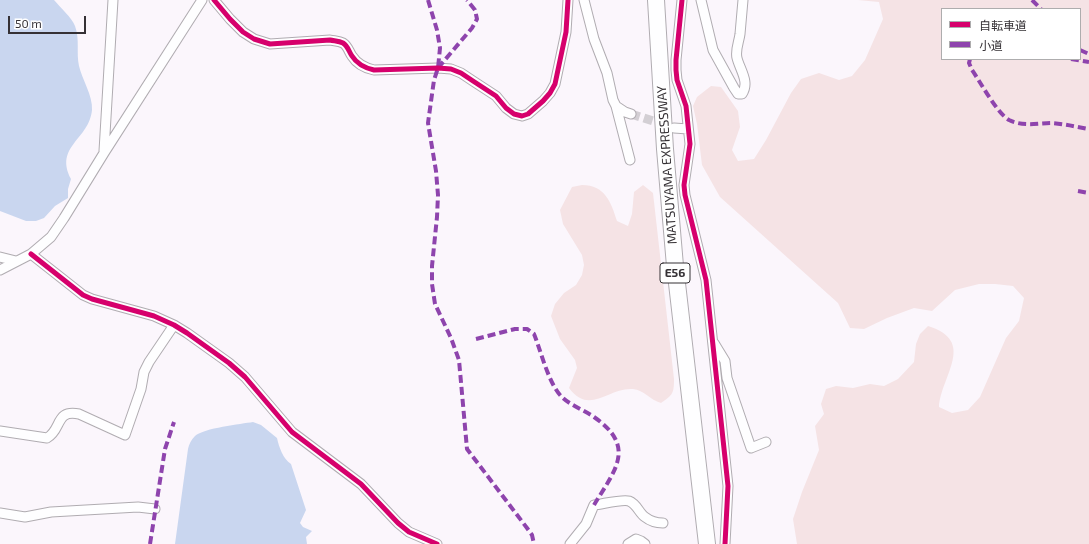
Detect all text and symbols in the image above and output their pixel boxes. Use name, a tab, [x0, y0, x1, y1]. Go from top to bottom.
scale bar	[10, 8, 88, 34]
legend	[941, 8, 1081, 60]
text: 50 m	[15, 16, 42, 30]
text: 自転車道	[979, 18, 1027, 32]
text: 小道	[979, 38, 1003, 52]
street label: MATSUYAMA EXPRESSWAY	[654, 85, 680, 245]
road number: E56	[660, 263, 690, 283]

